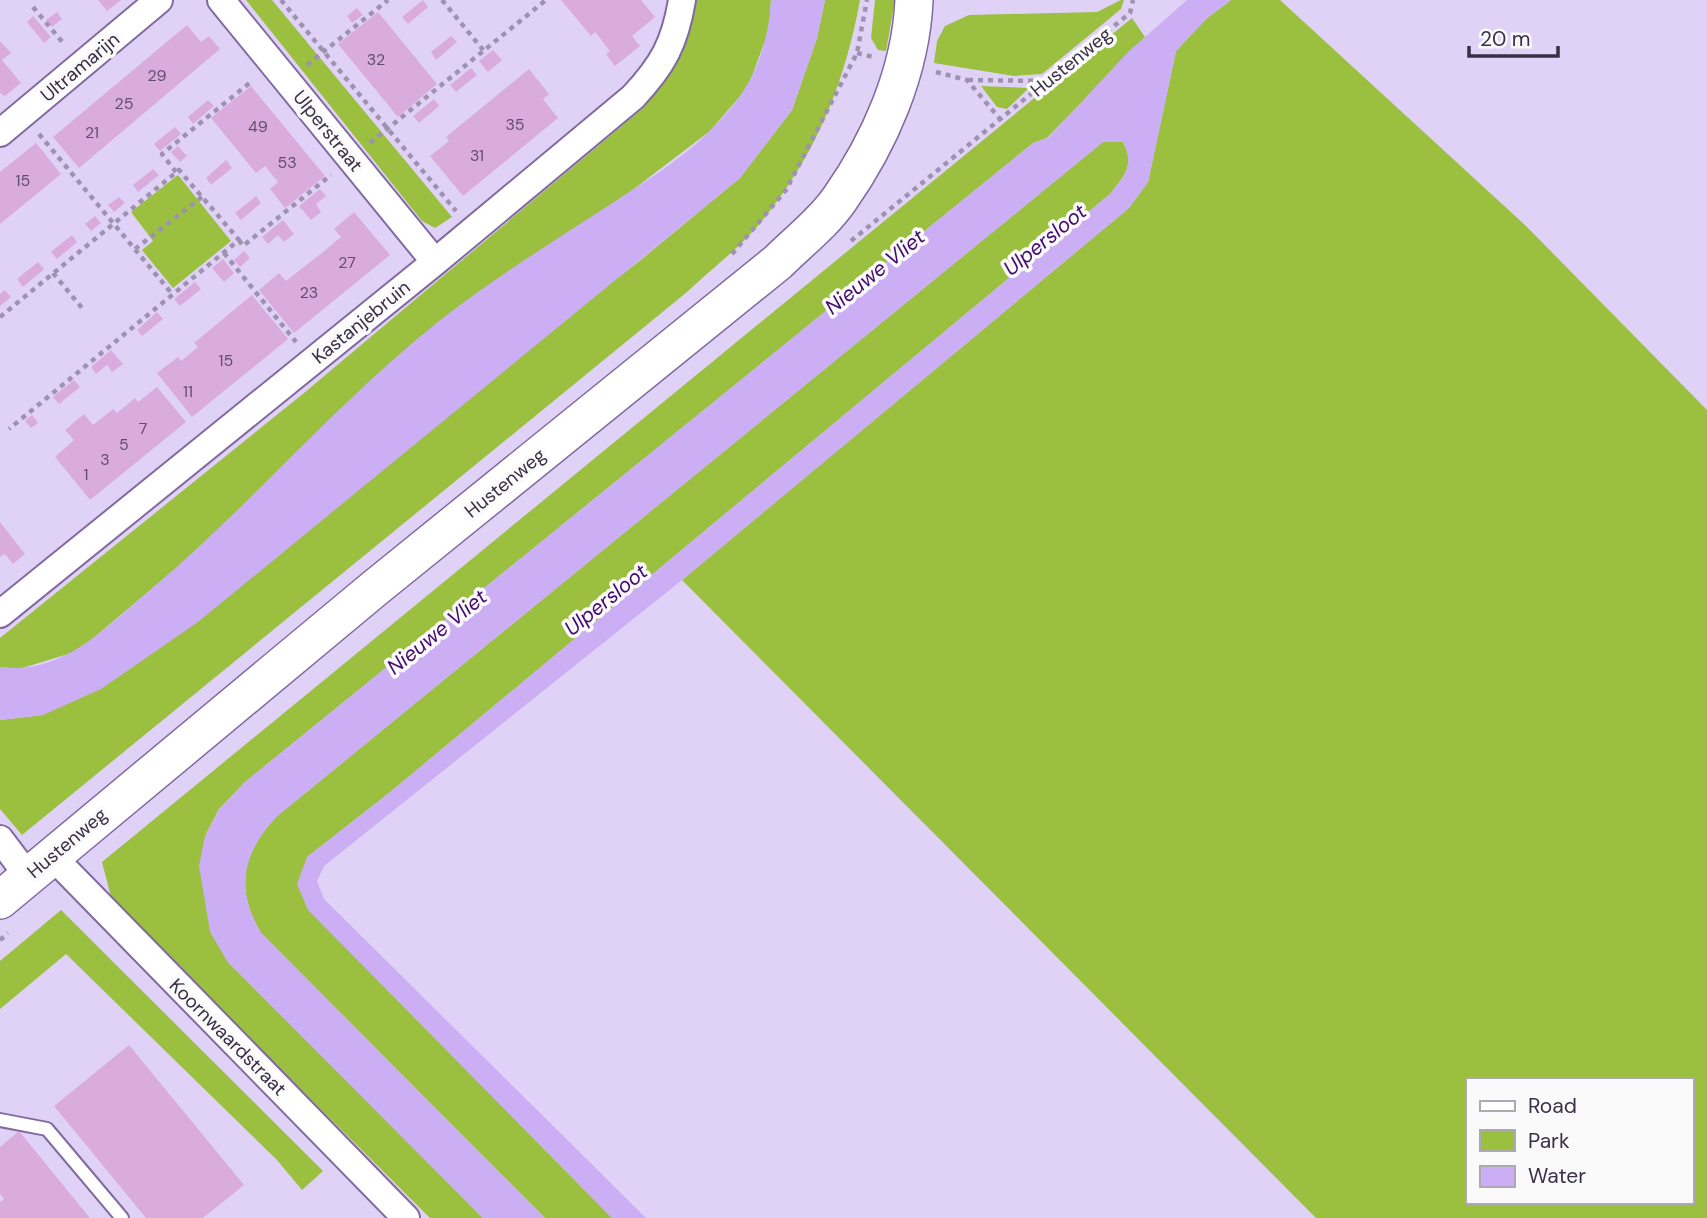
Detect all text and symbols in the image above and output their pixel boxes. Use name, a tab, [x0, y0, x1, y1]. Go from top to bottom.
scale bar	[1469, 14, 1558, 58]
street label: Hustenweg	[1025, 21, 1117, 102]
text: 20 m	[1480, 25, 1531, 53]
street label: Ultramarijn	[35, 27, 125, 107]
house number: 32	[367, 49, 385, 70]
house number: 29	[147, 65, 167, 86]
street label: Ulperstraat	[287, 85, 369, 177]
house number: 25	[115, 93, 133, 114]
house number: 35	[505, 114, 525, 135]
house number: 49	[248, 116, 268, 137]
house number: 21	[85, 122, 99, 143]
house number: 31	[470, 145, 484, 166]
house number: 53	[277, 152, 297, 173]
house number: 15	[16, 170, 30, 191]
water label: Ulpersloot	[998, 197, 1093, 282]
water label: Nieuwe Vliet	[819, 222, 932, 321]
house number: 27	[338, 252, 356, 273]
street label: Kastanjebruin	[307, 275, 415, 369]
house number: 23	[300, 282, 318, 303]
house number: 15	[219, 350, 233, 371]
house number: 11	[183, 381, 193, 402]
house number: 7	[139, 418, 147, 439]
house number: 5	[119, 434, 129, 455]
street label: Hustenweg	[459, 442, 551, 523]
house number: 3	[100, 449, 110, 470]
house number: 1	[84, 464, 89, 485]
water label: Ulpersloot	[559, 557, 654, 642]
water label: Nieuwe Vliet	[381, 582, 494, 681]
street label: Hustenweg	[22, 802, 113, 884]
street label: Koornwaardstraat	[164, 973, 292, 1101]
legend	[1466, 1078, 1693, 1204]
text: Road	[1528, 1092, 1577, 1120]
text: Park	[1528, 1127, 1570, 1155]
text: Water	[1528, 1162, 1586, 1190]

